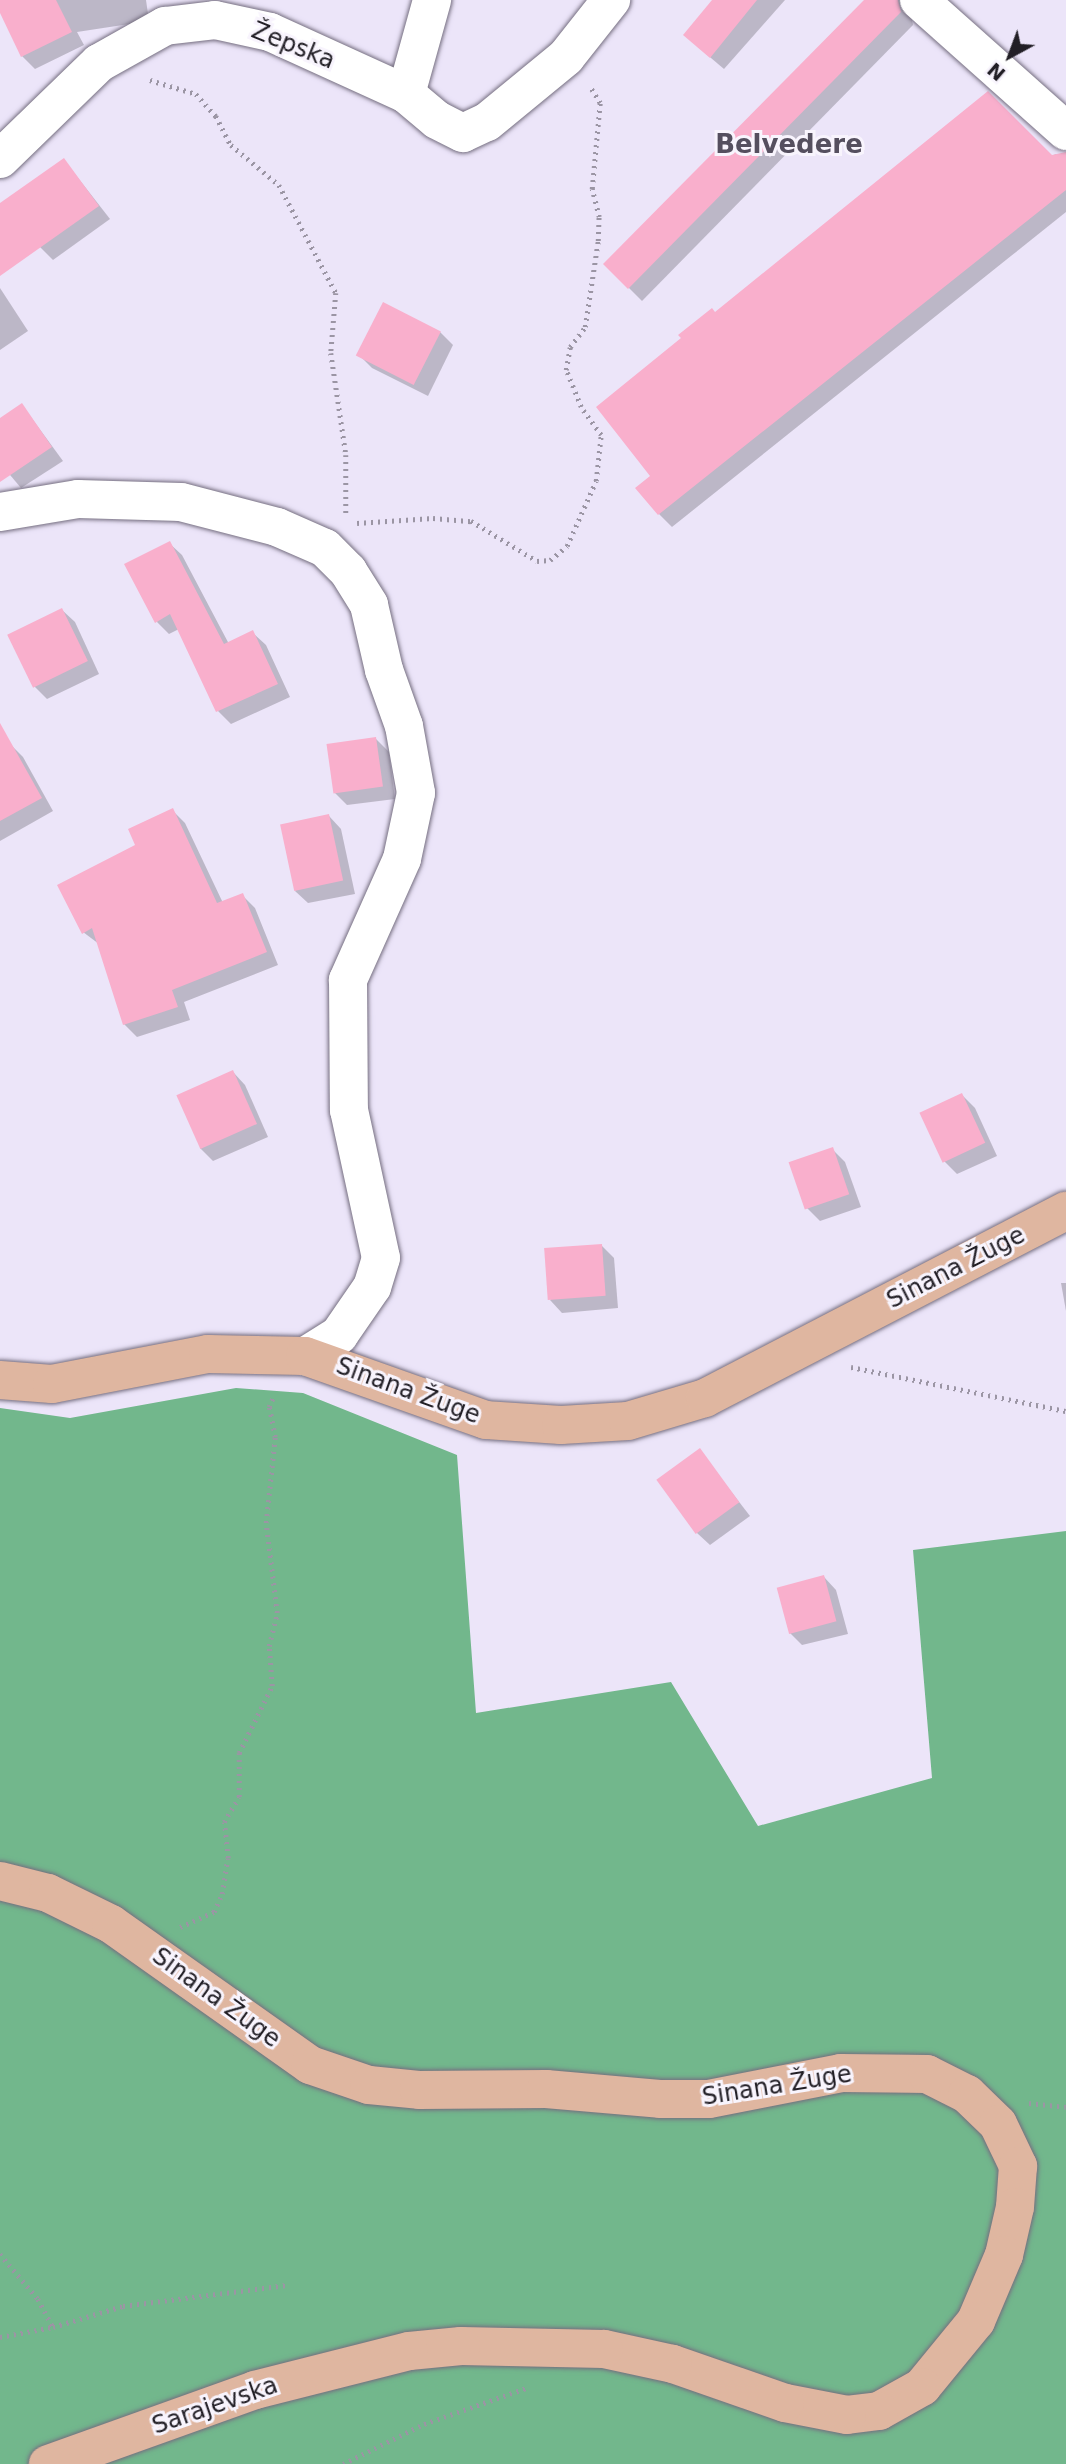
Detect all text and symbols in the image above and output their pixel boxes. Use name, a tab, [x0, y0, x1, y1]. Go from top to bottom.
street label: Žepska	[247, 16, 339, 76]
north arrow	[975, 21, 1045, 91]
text: N	[983, 58, 1009, 85]
district label: Belvedere	[715, 129, 863, 161]
street label: Sinana Žuge	[882, 1221, 1030, 1315]
street label: Sinana Žuge	[332, 1352, 484, 1430]
street label: Sinana Žuge	[146, 1942, 286, 2054]
street label: Sinana Žuge	[700, 2060, 854, 2112]
street label: Sarajevska	[148, 2371, 282, 2441]

